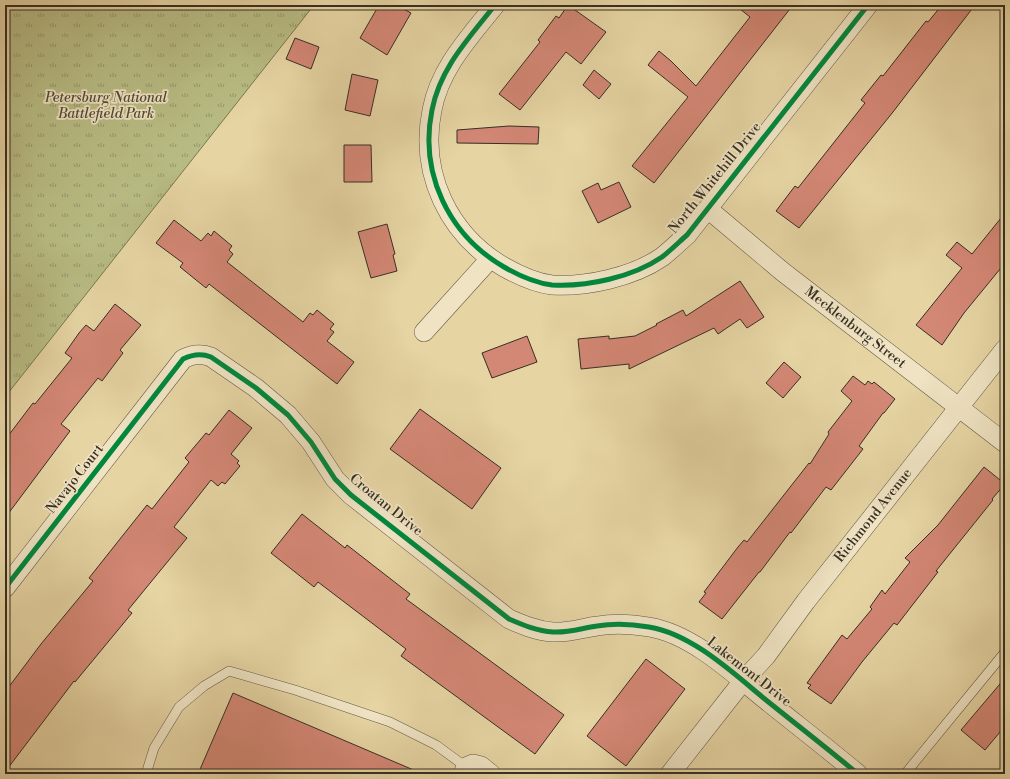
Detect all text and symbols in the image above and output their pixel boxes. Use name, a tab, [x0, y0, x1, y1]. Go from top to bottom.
park label: Petersburg National Battlefield Park	[44, 89, 168, 123]
street label: North Whitehill Drive	[665, 119, 765, 237]
street label: Mecklenburg Street	[801, 283, 910, 372]
street label: Navajo Court	[42, 441, 108, 517]
street label: Richmond Avenue	[831, 465, 916, 566]
street label: Croatan Drive	[346, 470, 426, 540]
street label: Lakemont Drive	[703, 633, 795, 711]

